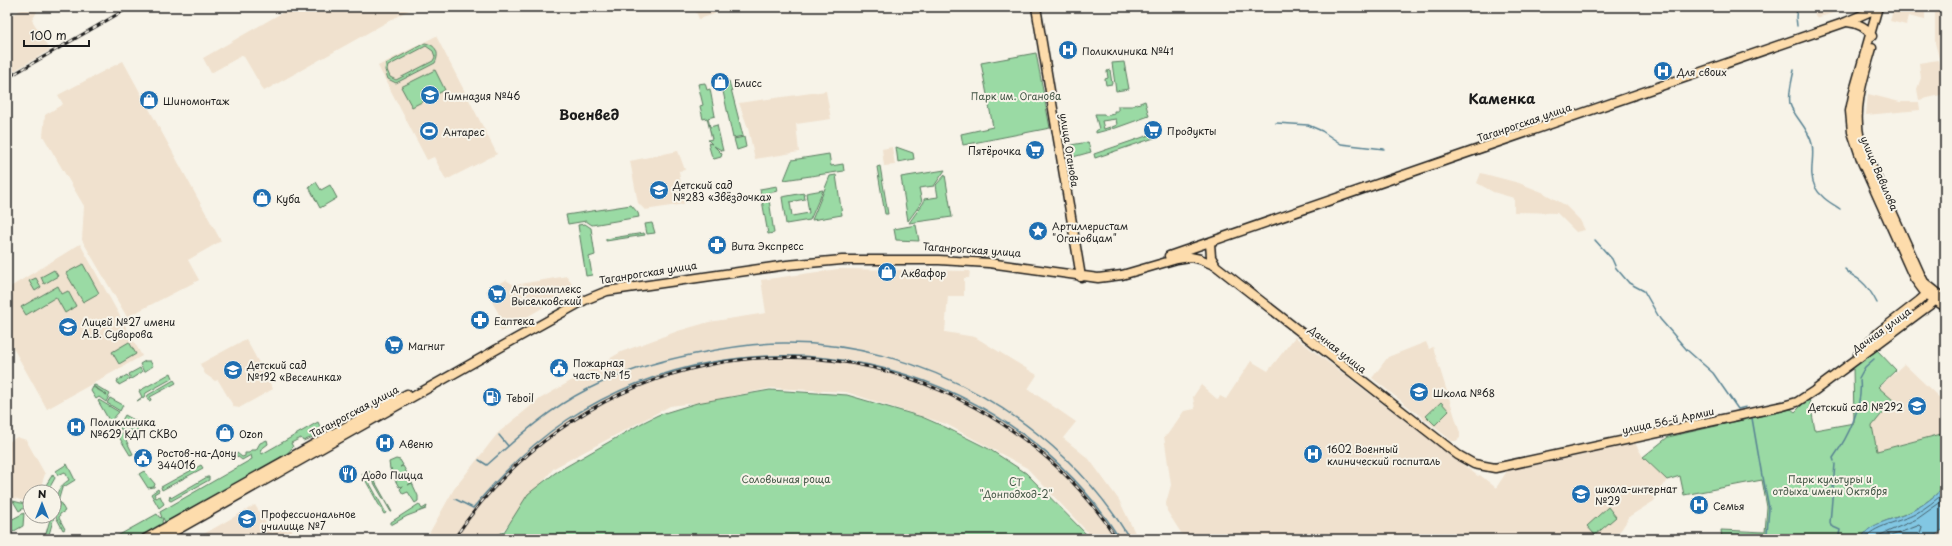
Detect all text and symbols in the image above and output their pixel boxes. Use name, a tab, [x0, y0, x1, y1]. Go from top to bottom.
scale bar	[24, 22, 89, 48]
text: 100 m	[30, 26, 67, 44]
hospital icon: Поликлиника №41	[1057, 39, 1079, 61]
place label: Поликлиника №41	[1082, 43, 1174, 58]
hospital icon: Для своих	[1652, 60, 1674, 82]
place label: Для своих	[1676, 64, 1727, 79]
shop icon: Блисс	[709, 71, 731, 93]
place label: Блисс	[734, 75, 762, 90]
school or university icon: Гимназия №46	[419, 84, 441, 106]
place label: Гимназия №46	[444, 88, 520, 103]
park label: Парк им. Оганова	[971, 88, 1062, 103]
district label: Каменка	[1469, 88, 1536, 109]
shop icon: Шиномонтаж	[138, 89, 160, 111]
place label: Шиномонтаж	[163, 93, 230, 108]
street label: Таганрогская улица	[1475, 99, 1574, 145]
district label: Военвед	[559, 104, 620, 125]
street label: улица Оганова	[1057, 112, 1083, 189]
supermarket icon: Продукты	[1142, 119, 1164, 141]
sports icon: Антарес	[418, 120, 440, 142]
place label: Продукты	[1167, 123, 1216, 138]
place label: Антарес	[443, 124, 485, 139]
street label: улица Вавилова	[1857, 133, 1903, 213]
supermarket icon: Пятёрочка	[1024, 139, 1046, 161]
place label: Пятёрочка	[968, 143, 1022, 158]
place label: Детский сад №283 «Звёздочка»	[672, 177, 772, 204]
school or university icon: Детский сад №283 «Звёздочка»	[648, 179, 670, 201]
shop icon: Куба	[251, 187, 273, 209]
place label: Куба	[276, 191, 301, 206]
place label: Артиллеристам "Огановцам"	[1052, 218, 1128, 245]
place icon: Артиллеристам "Огановцам"	[1027, 220, 1049, 242]
pharmacy icon: Вита Экспресс	[706, 234, 728, 256]
place label: Вита Экспресс	[731, 238, 804, 253]
street label: Таганрогская улица	[922, 238, 1022, 260]
street label: Таганрогская улица	[598, 257, 699, 287]
shop icon: Аквафор	[876, 261, 898, 283]
place label: Аквафор	[901, 265, 946, 280]
place label: Агрокомплекс Выселковский	[511, 281, 581, 308]
supermarket icon: Агрокомплекс Выселковский	[486, 283, 508, 305]
street label: Дачная улица	[1848, 303, 1914, 357]
pharmacy icon: Еаптека	[469, 309, 491, 331]
place label: Еаптека	[494, 313, 535, 328]
place label: Лицей №27 имени А.В. Суворова	[82, 314, 175, 342]
school or university icon: Лицей №27 имени А.В. Суворова	[57, 316, 79, 338]
street label: Дачная улица	[1305, 321, 1371, 377]
supermarket icon: Магнит	[383, 334, 405, 356]
place label: Магнит	[408, 338, 446, 353]
place label: Пожарная часть № 15	[573, 355, 631, 382]
place label: Детский сад №192 «Веселинка»	[246, 357, 342, 384]
public building icon: Пожарная часть № 15	[548, 357, 570, 379]
school or university icon: Детский сад №192 «Веселинка»	[222, 359, 244, 381]
street label: Таганрогская улица	[307, 381, 402, 441]
school or university icon: Школа №68	[1408, 381, 1430, 403]
place label: Школа №68	[1433, 385, 1495, 400]
fuel station icon: Teboil	[481, 386, 503, 408]
place label: Teboil	[506, 390, 534, 405]
school or university icon: Детский сад №292	[1906, 395, 1928, 417]
place label: Детский сад №292	[1807, 399, 1903, 414]
street label: улица 56-й Армии	[1621, 403, 1716, 437]
place label: Поликлиника №629 КДП СКВО	[90, 414, 178, 441]
hospital icon: Поликлиника №629 КДП СКВО	[65, 416, 87, 438]
shop icon: Ozon	[214, 422, 236, 444]
place label: Ozon	[239, 426, 263, 441]
hospital icon: Авеню	[374, 432, 396, 454]
place label: Авеню	[399, 436, 433, 451]
place label: 1602 Военный клинический госпиталь	[1327, 441, 1440, 468]
hospital icon: 1602 Военный клинический госпиталь	[1302, 443, 1324, 465]
place label: Ростов-на-Дону 344016	[157, 445, 236, 472]
public building icon: Ростов-на-Дону 344016	[132, 447, 154, 469]
restaurant icon: Додо Пицца	[337, 463, 359, 485]
place label: Додо Пицца	[361, 467, 424, 482]
park label: Соловьиная роща	[742, 471, 831, 486]
park label: Парк культуры и отдыха имени Октября	[1773, 471, 1888, 498]
park label: СТ "Донподход-2"	[979, 474, 1053, 501]
place label: школа-интернат №29	[1595, 481, 1678, 508]
school or university icon: школа-интернат №29	[1570, 483, 1592, 505]
north arrow	[22, 484, 62, 524]
text: N	[38, 485, 47, 502]
hospital icon: Семья	[1688, 494, 1710, 516]
place label: Семья	[1713, 498, 1744, 513]
place label: Профессиональное училище №7	[261, 506, 356, 534]
school or university icon: Профессиональное училище №7	[236, 508, 258, 530]

